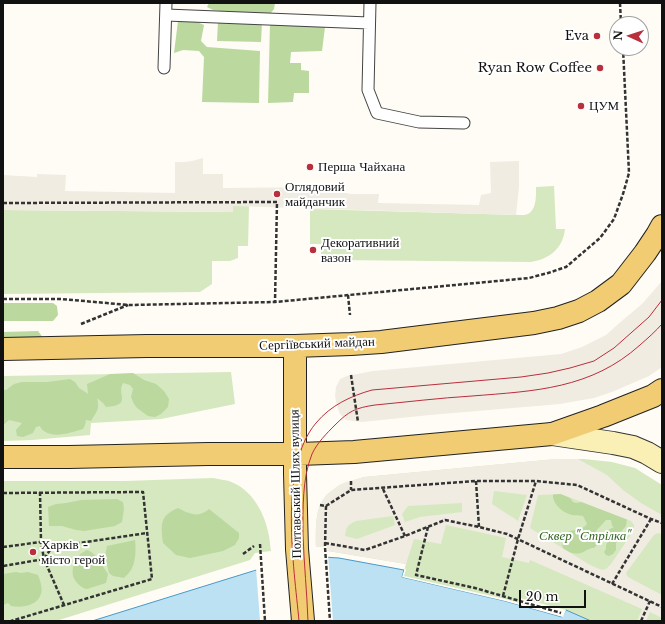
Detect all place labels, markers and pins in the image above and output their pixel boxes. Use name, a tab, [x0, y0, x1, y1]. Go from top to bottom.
place label: Eva	[565, 28, 589, 44]
marker: Eva	[592, 31, 602, 41]
place label: Ryan Row Coffee	[478, 60, 592, 76]
marker: Ryan Row Coffee	[595, 63, 605, 73]
place label: ЦУМ	[589, 98, 619, 114]
marker: ЦУМ	[576, 101, 586, 111]
place label: Перша Чайхана	[318, 159, 405, 175]
marker: Перша Чайхана	[305, 162, 315, 172]
place label: Оглядовий майданчик	[285, 179, 345, 210]
marker: Оглядовий майданчик	[272, 189, 282, 199]
place label: Декоративний вазон	[321, 235, 400, 266]
marker: Декоративний вазон	[308, 245, 318, 255]
place label: Харків - місто герой	[41, 537, 105, 568]
marker: Харків - місто герой	[28, 547, 38, 557]

